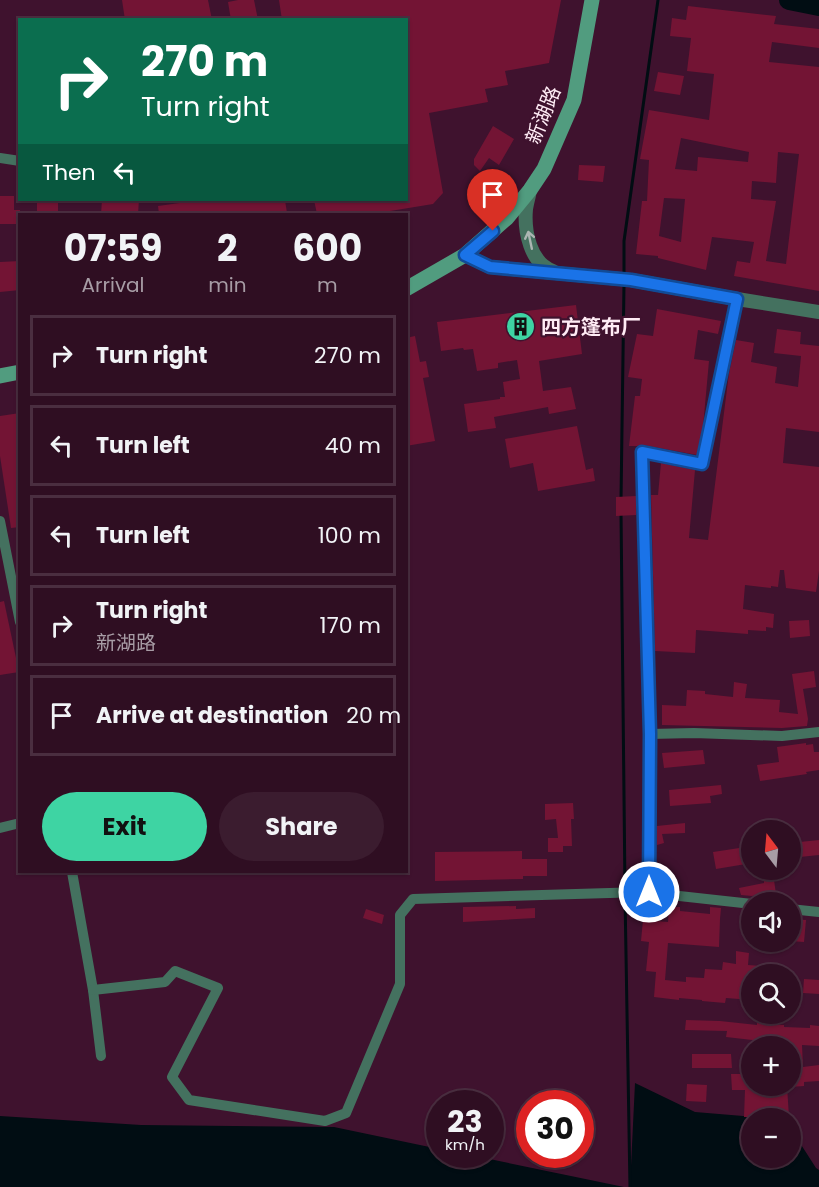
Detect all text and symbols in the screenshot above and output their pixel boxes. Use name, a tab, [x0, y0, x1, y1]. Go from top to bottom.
text: 270 m	[141, 32, 268, 91]
icon: right	[42, 42, 120, 120]
street label: 新湖路	[519, 82, 567, 148]
text: Turn right	[141, 88, 270, 125]
icon: left	[108, 156, 141, 189]
text: Then	[42, 157, 96, 188]
pin	[467, 169, 518, 231]
icon: arrive	[476, 178, 509, 211]
text: 07:59	[64, 223, 162, 274]
text: 2	[217, 223, 238, 274]
text: 600	[292, 223, 362, 274]
one-way arrow	[524, 230, 535, 250]
text: Arrival	[82, 271, 145, 299]
text: min	[208, 271, 246, 299]
text: m	[317, 271, 338, 299]
building icon: 四方篷布厂	[504, 311, 536, 343]
place label: 四方篷布厂	[541, 313, 641, 341]
icon: right	[45, 339, 78, 372]
text: Turn right	[96, 340, 207, 371]
text: 270 m	[314, 340, 381, 371]
icon: left	[45, 429, 78, 462]
text: Turn left	[96, 430, 190, 461]
text: 40 m	[325, 430, 381, 461]
icon: left	[45, 519, 78, 552]
text: Turn left	[96, 520, 190, 551]
text: 100 m	[318, 520, 381, 551]
text: Turn right	[96, 595, 207, 626]
icon: right	[45, 609, 78, 642]
text: 170 m	[320, 610, 381, 641]
text: 新湖路	[96, 629, 156, 657]
icon: arrive	[45, 699, 78, 732]
text: Arrive at destination	[96, 700, 328, 731]
text: 20 m	[346, 700, 401, 731]
button: Exit	[42, 792, 207, 861]
button: Share	[219, 792, 384, 861]
north arrow	[741, 820, 801, 880]
map controls	[741, 820, 801, 1168]
position arrow	[617, 860, 681, 924]
button: sound	[741, 892, 801, 952]
button: search	[741, 964, 801, 1024]
button: +	[741, 1036, 801, 1096]
speed limit sign: 30	[516, 1090, 594, 1168]
text: 23	[447, 1100, 483, 1143]
button: −	[741, 1108, 801, 1168]
text: km/h	[445, 1134, 485, 1155]

